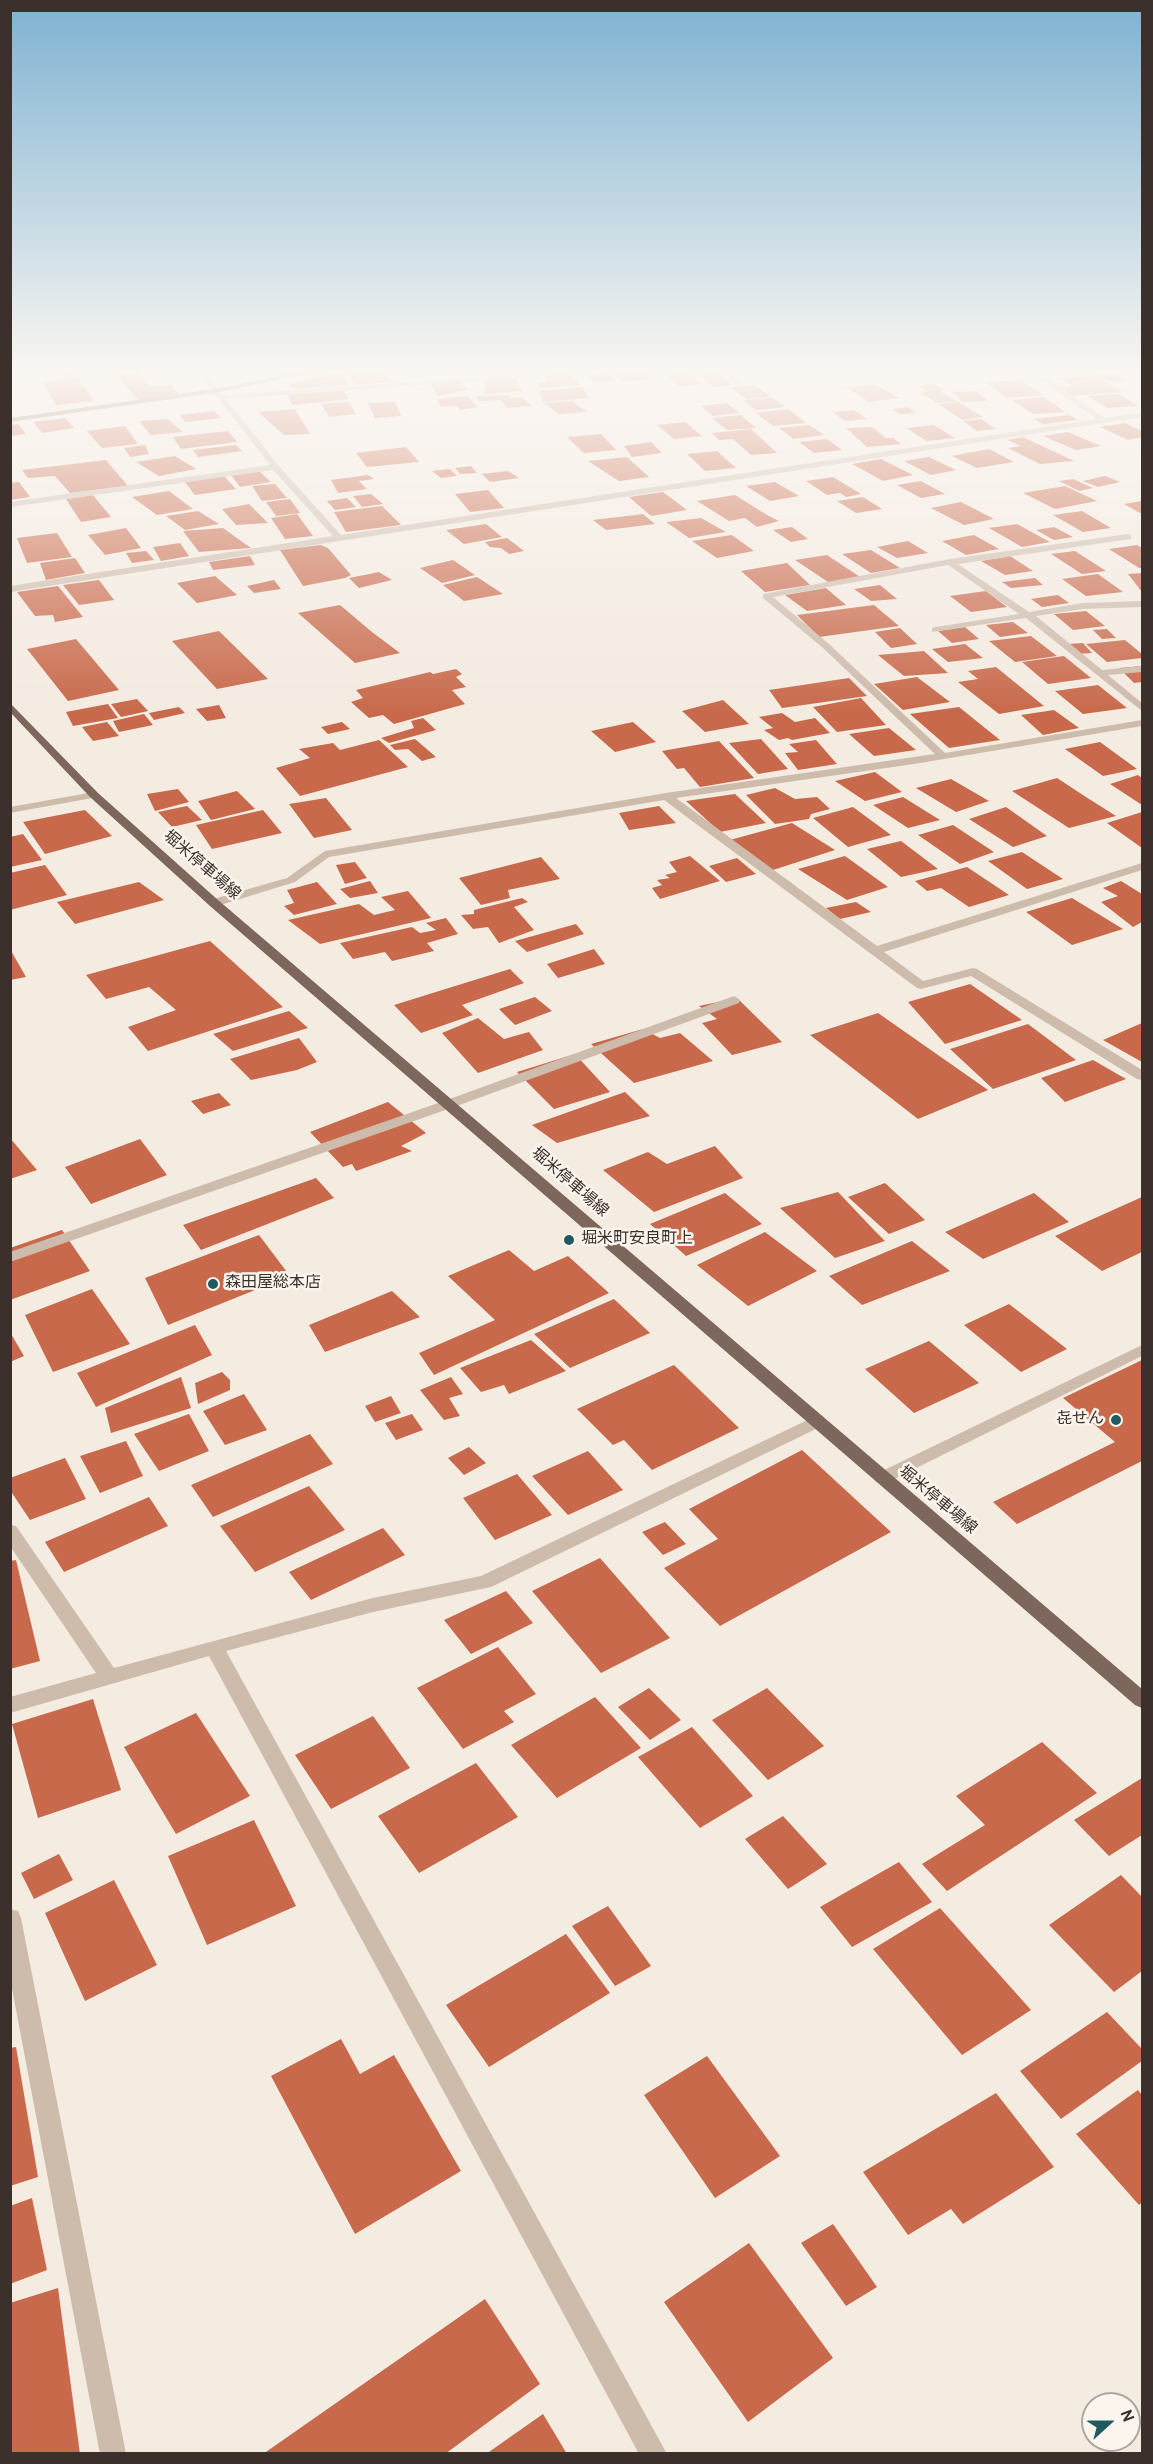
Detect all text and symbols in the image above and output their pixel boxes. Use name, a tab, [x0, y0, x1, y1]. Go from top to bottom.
street label: 堀米停車場線	[158, 827, 244, 905]
street label: 堀米停車場線	[526, 1144, 612, 1222]
place label: 堀米町安良町上	[581, 1230, 693, 1250]
marker: 堀米町安良町上	[562, 1233, 576, 1247]
place label: 森田屋総本店	[225, 1274, 321, 1294]
marker: 森田屋総本店	[206, 1277, 220, 1291]
place label: 㐂せん	[1056, 1410, 1104, 1430]
marker: 㐂せん	[1109, 1413, 1123, 1427]
street label: 堀米停車場線	[894, 1463, 980, 1539]
north arrow	[1081, 2392, 1141, 2452]
text: N	[1115, 2407, 1137, 2425]

